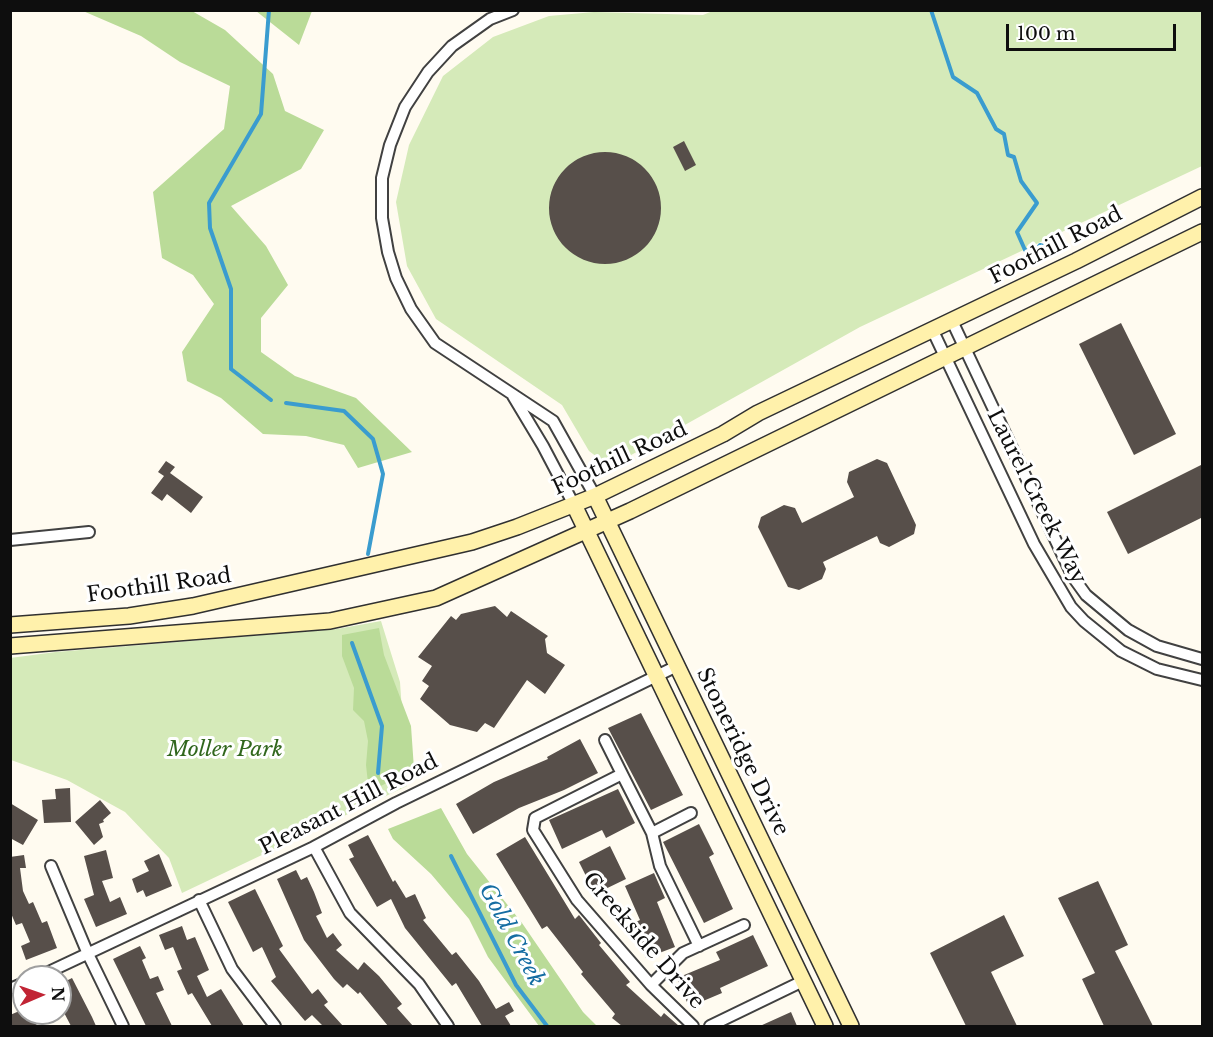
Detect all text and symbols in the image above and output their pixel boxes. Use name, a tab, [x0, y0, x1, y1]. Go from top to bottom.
scale bar	[1009, 12, 1178, 50]
text: 100 m	[1017, 23, 1075, 45]
street label: Foothill Road	[985, 202, 1127, 290]
street label: Laurel Creek Way	[981, 405, 1091, 589]
street label: Foothill Road	[549, 417, 691, 501]
street label: Foothill Road	[85, 563, 233, 609]
street label: Stoneridge Drive	[690, 664, 794, 840]
park label: Moller Park	[167, 737, 283, 763]
street label: Pleasant Hill Road	[256, 749, 442, 861]
street label: Creekside Drive	[577, 868, 709, 1014]
water label: Gold Creek	[473, 879, 549, 991]
north arrow	[12, 965, 72, 1025]
text: N	[48, 987, 68, 1002]

